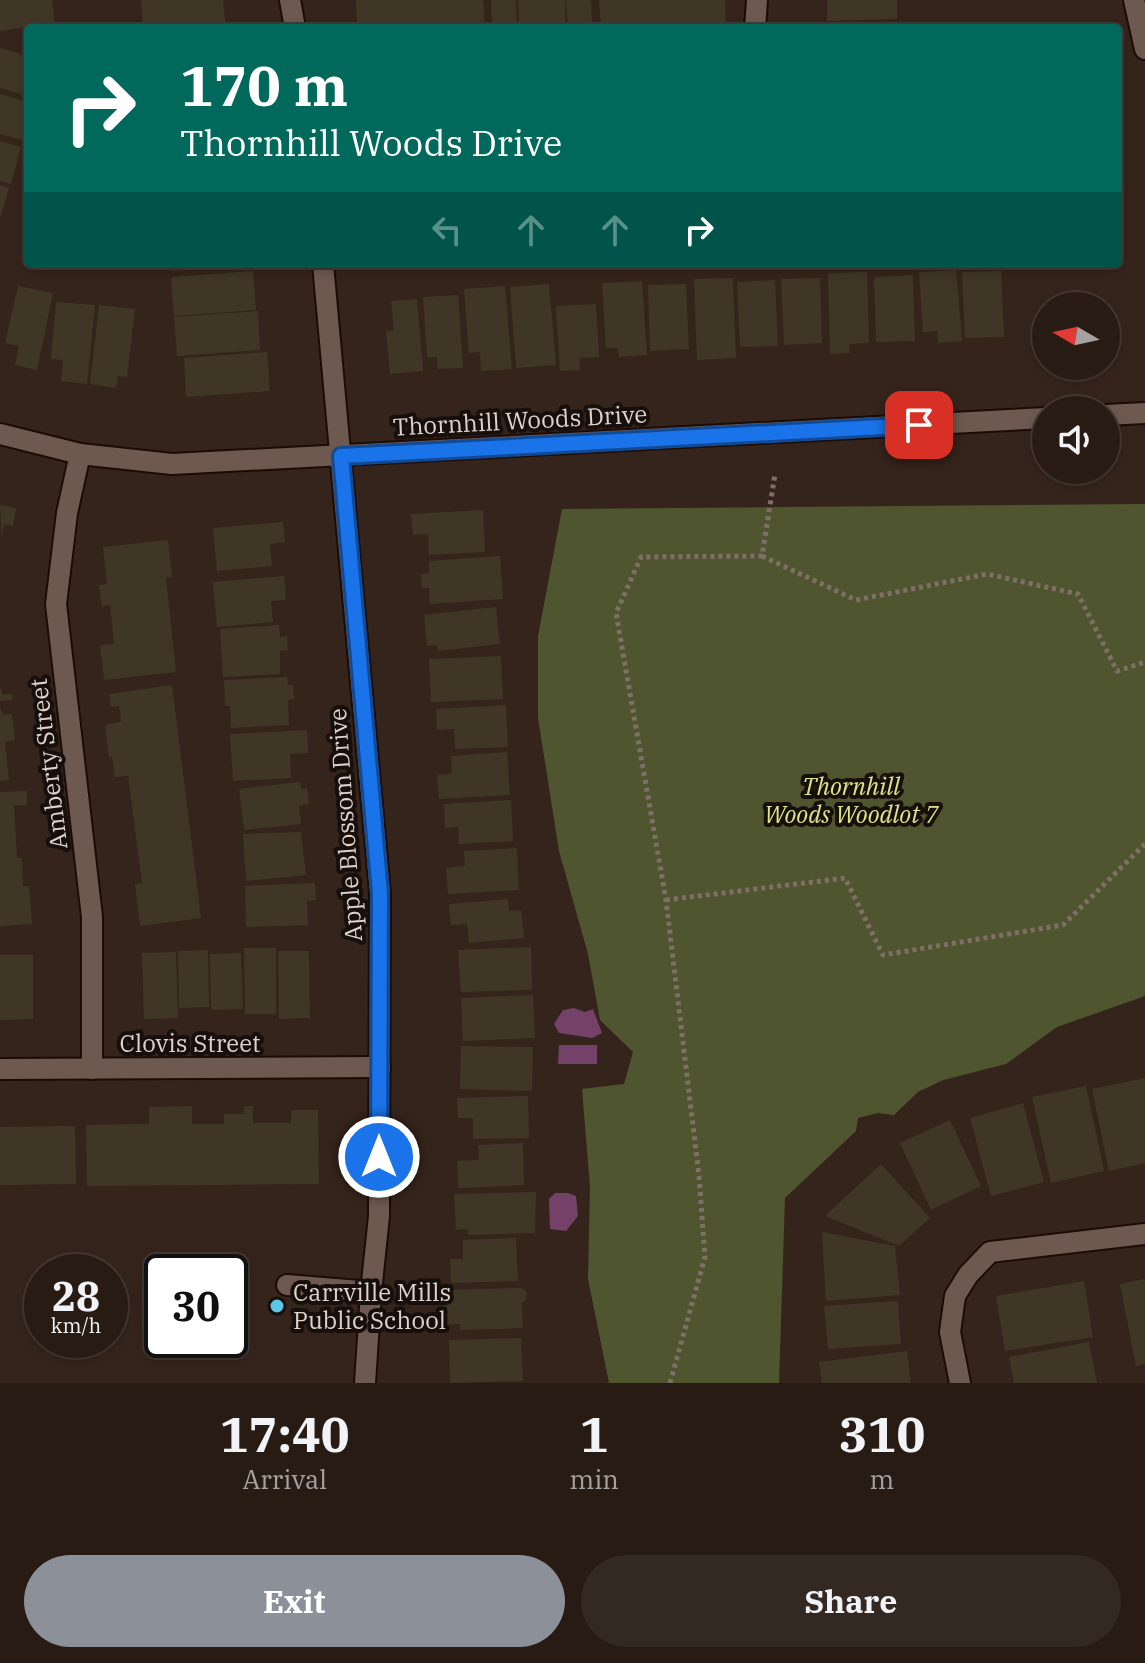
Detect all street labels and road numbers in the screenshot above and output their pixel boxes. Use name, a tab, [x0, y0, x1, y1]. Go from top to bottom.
street label: Thornhill Woods Drive	[392, 397, 648, 443]
street label: Amberty Street	[22, 677, 74, 851]
street label: Apple Blossom Drive	[321, 707, 369, 943]
street label: Clovis Street	[119, 1027, 261, 1059]

